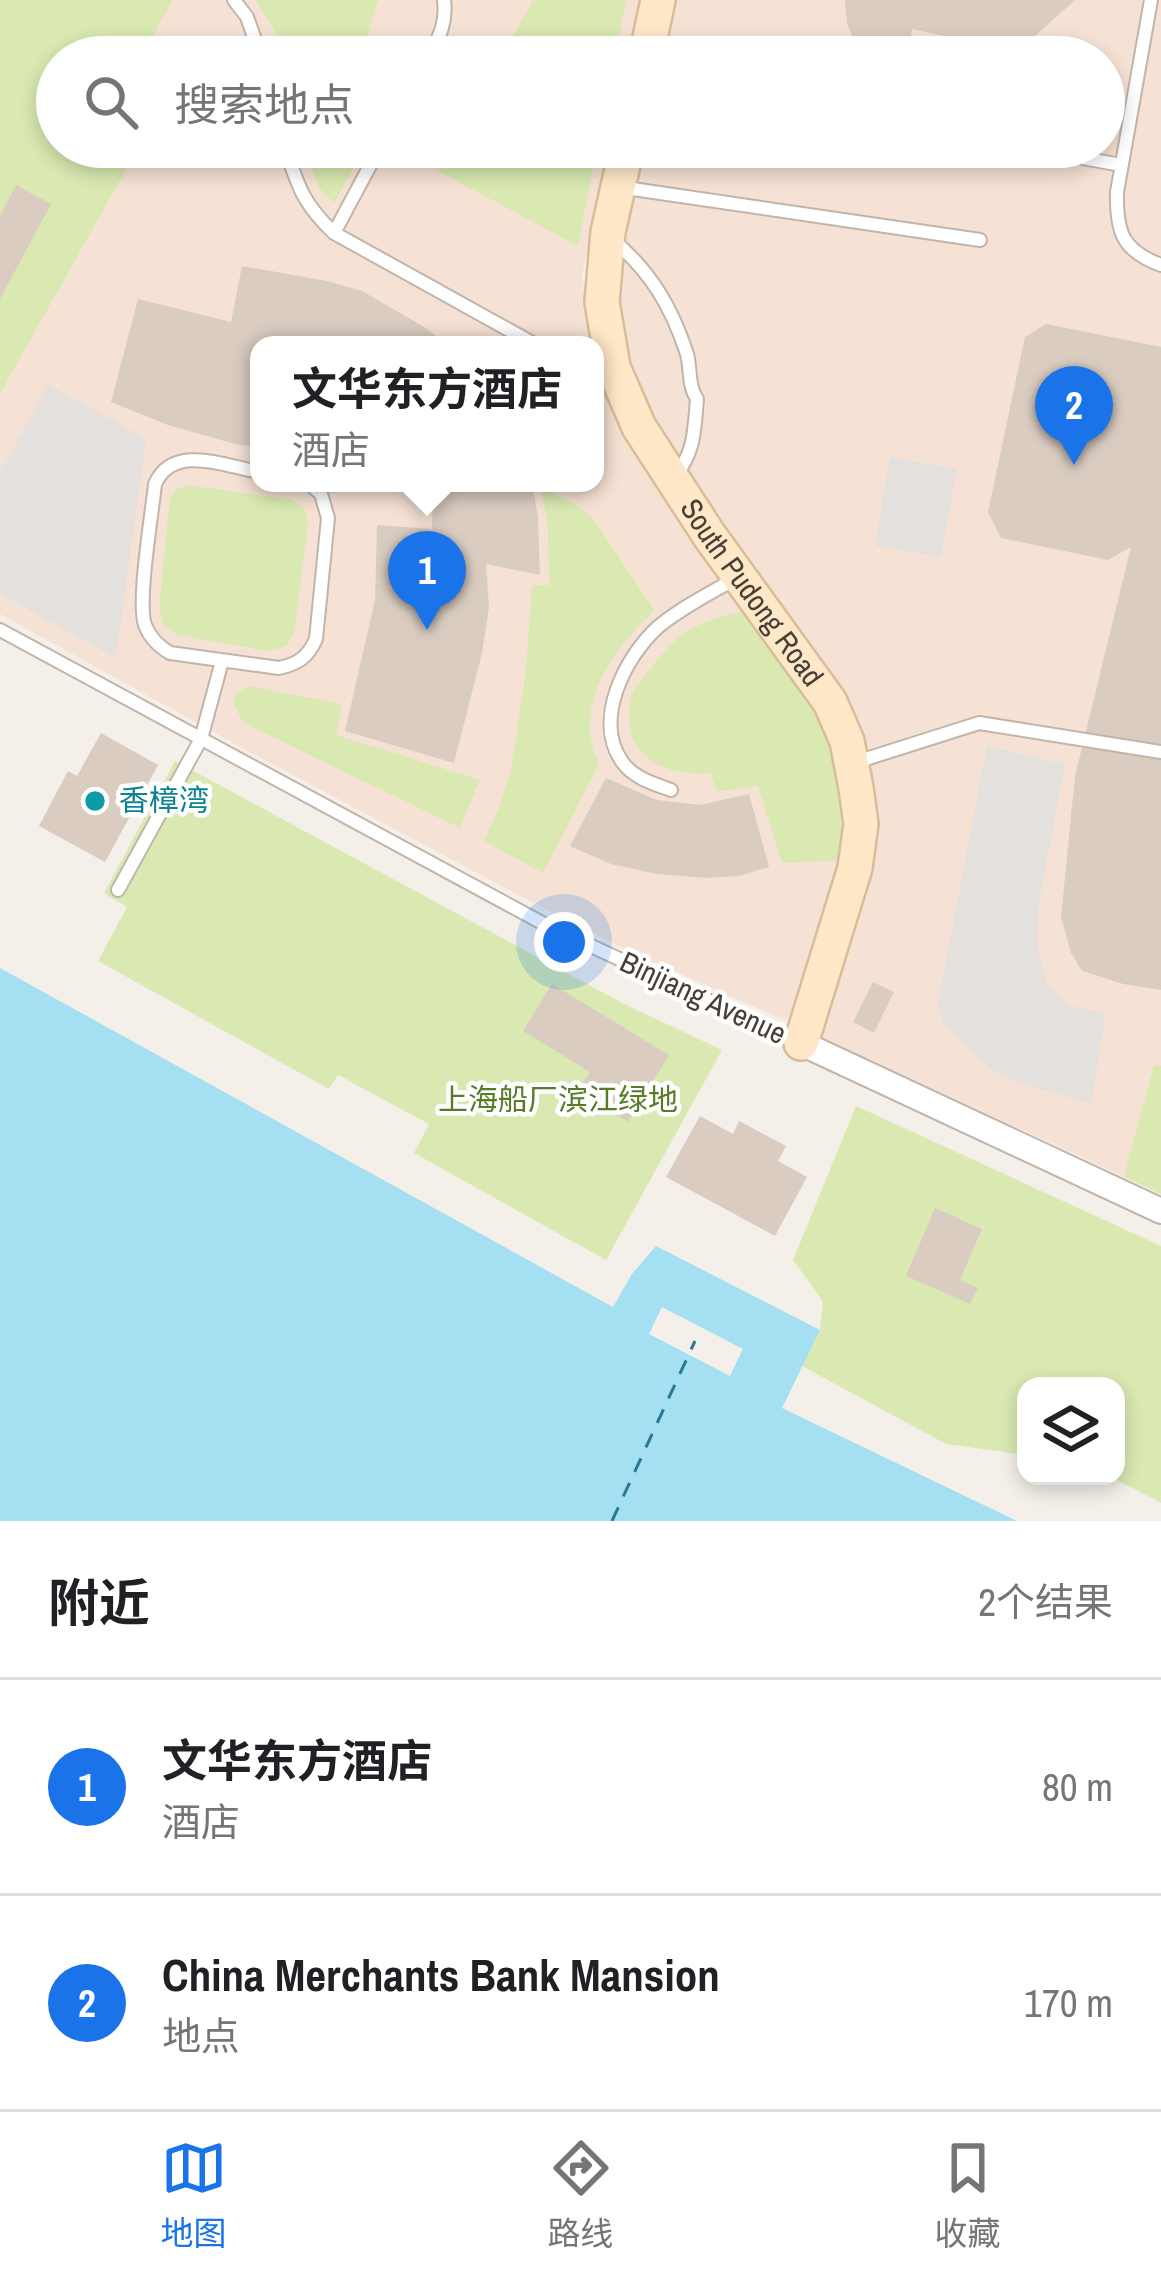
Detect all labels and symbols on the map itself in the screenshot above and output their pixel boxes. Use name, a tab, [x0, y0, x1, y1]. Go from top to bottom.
pin: 2	[1035, 366, 1113, 465]
street label: South Pudong Road	[672, 491, 833, 694]
pin: 1	[388, 531, 466, 630]
place label: 香樟湾	[119, 780, 209, 820]
marker: 香樟湾	[82, 788, 108, 814]
your location	[534, 912, 594, 972]
street label: Binjiang Avenue	[614, 941, 793, 1053]
park label: 上海船厂滨江绿地	[438, 1079, 678, 1119]

